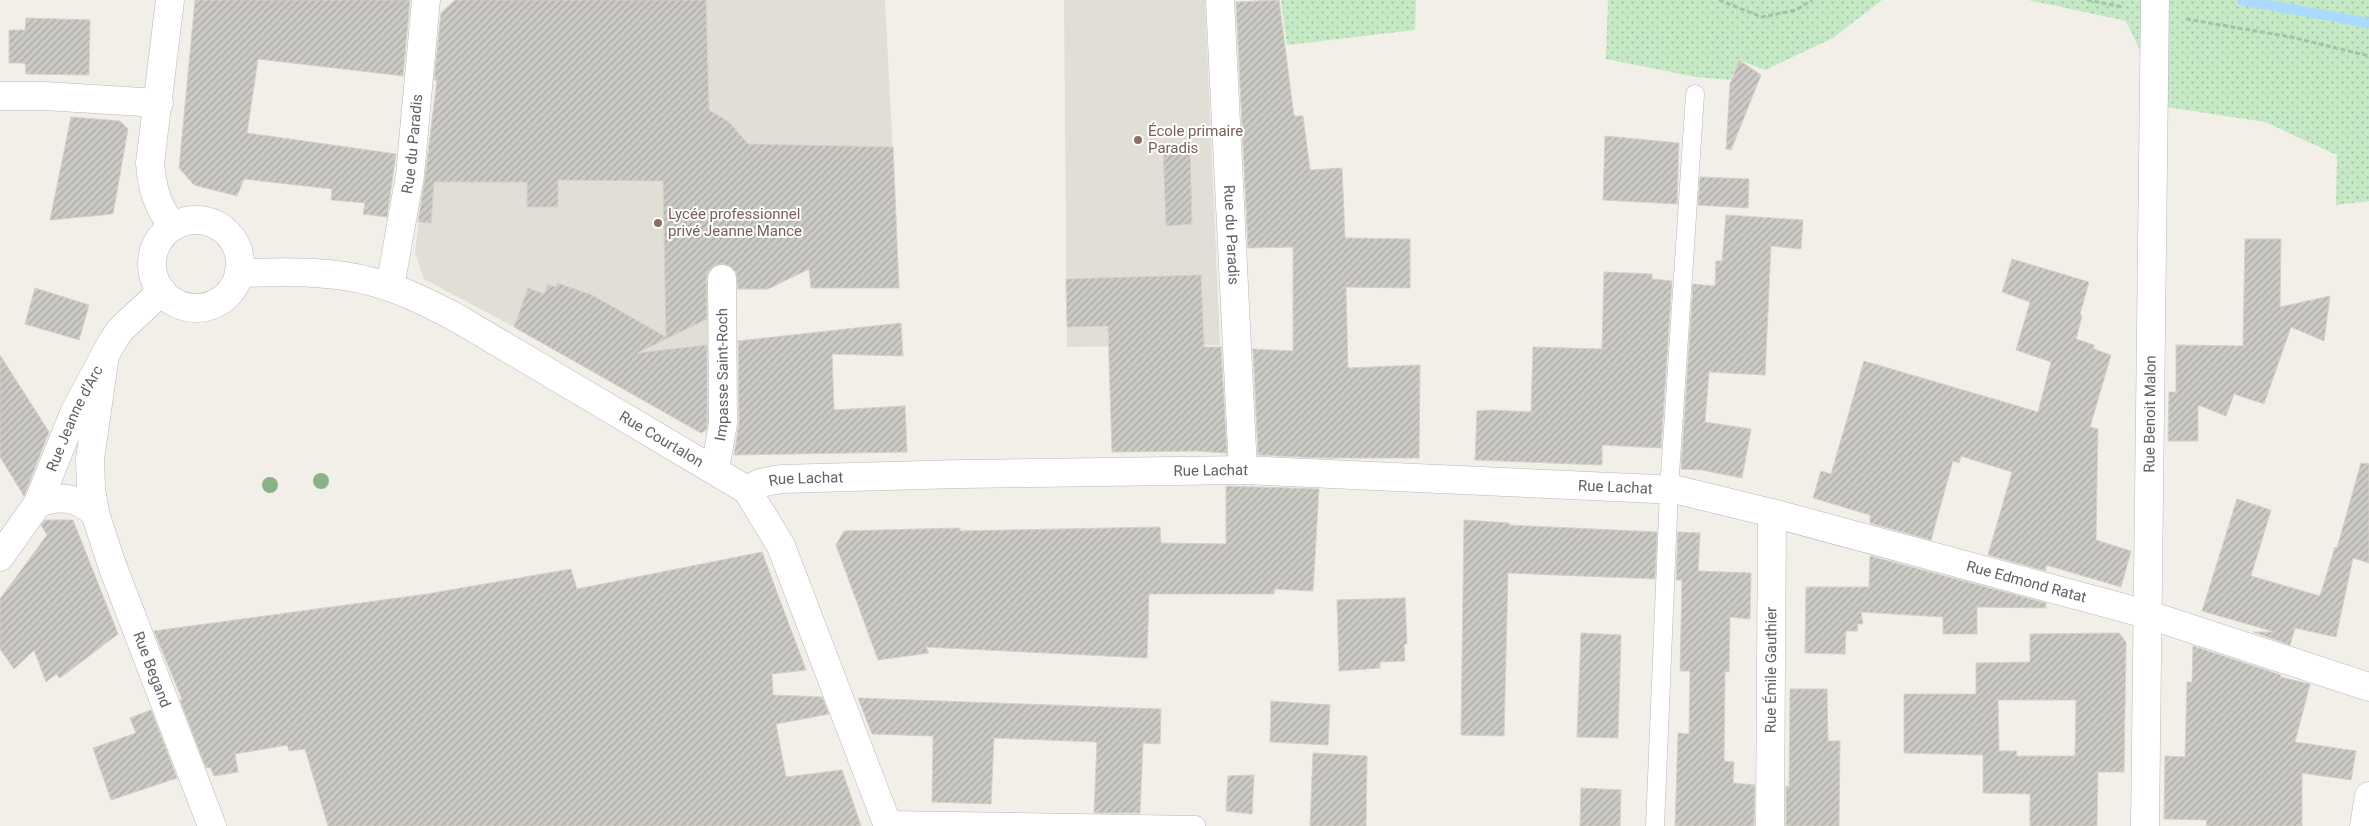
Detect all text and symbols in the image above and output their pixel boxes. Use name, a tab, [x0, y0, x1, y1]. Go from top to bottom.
street label: Rue du Paradis	[398, 93, 426, 195]
place label: École primaire Paradis	[1148, 122, 1243, 157]
marker: École primaire Paradis	[1132, 134, 1144, 146]
street label: Rue du Paradis	[1220, 184, 1243, 285]
place label: Lycée professionnel privé Jeanne Mance	[668, 205, 802, 240]
marker: Lycée professionnel privé Jeanne Mance	[652, 217, 664, 229]
street label: Impasse Saint-Roch	[711, 308, 732, 442]
street label: Rue Benoit Malon	[2140, 355, 2160, 473]
street label: Rue Jeanne d'Arc	[43, 362, 107, 474]
street label: Rue Courtalon	[616, 407, 707, 471]
street label: Rue Lachat	[1173, 461, 1249, 480]
street label: Rue Lachat	[767, 468, 844, 490]
street label: Rue Lachat	[1578, 476, 1653, 498]
street label: Rue Edmond Ratat	[1964, 557, 2089, 607]
street label: Rue Émile Gauthier	[1762, 607, 1780, 733]
street label: Rue Begand	[129, 629, 175, 710]

